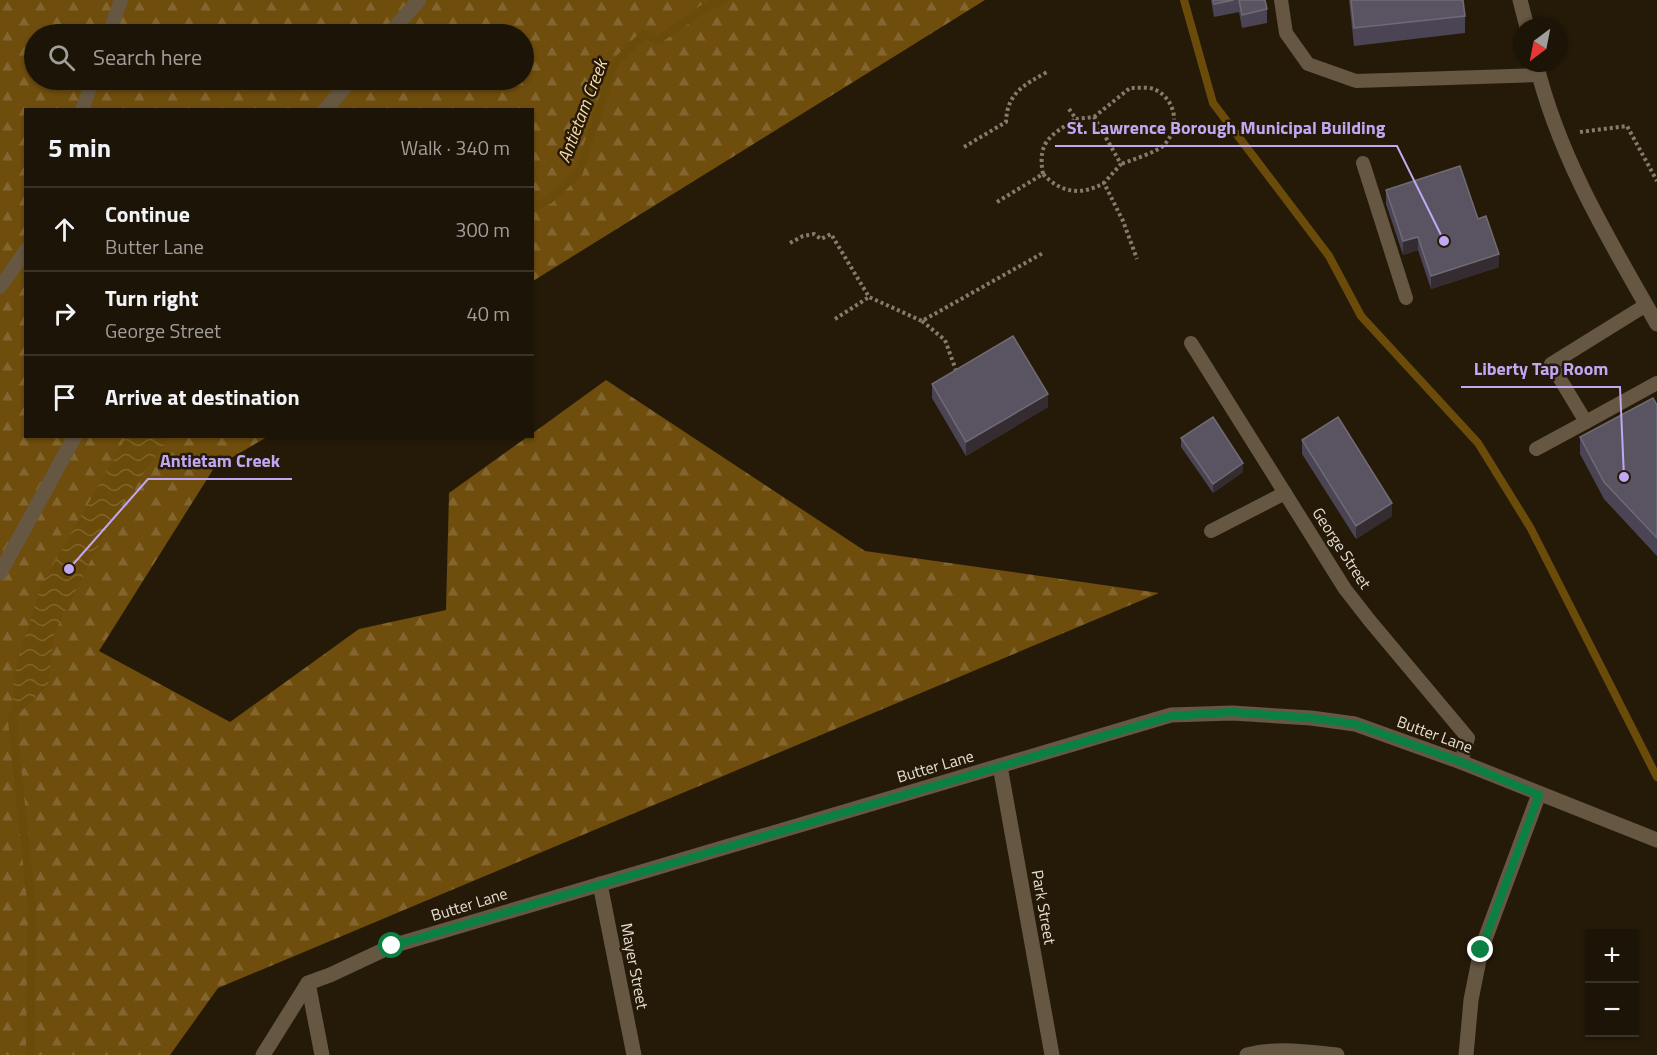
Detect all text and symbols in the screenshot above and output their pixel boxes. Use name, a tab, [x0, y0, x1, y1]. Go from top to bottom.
north arrow	[1513, 18, 1567, 72]
search box	[24, 24, 534, 90]
text: Search here	[93, 40, 202, 74]
icon: search	[45, 41, 78, 74]
water label: Antietam Creek	[550, 54, 615, 166]
callout: St. Lawrence Borough Municipal Building	[1055, 110, 1397, 146]
text: St. Lawrence Borough Municipal Building	[1067, 114, 1386, 141]
text: 5 min	[48, 128, 111, 167]
text: Walk · 340 m	[401, 132, 510, 163]
text: Continue	[105, 197, 190, 231]
icon: ahead	[48, 213, 81, 246]
text: 300 m	[455, 214, 510, 245]
text: Butter Lane	[105, 231, 204, 262]
text: Turn right	[105, 281, 199, 315]
icon: right	[48, 297, 81, 330]
text: 40 m	[466, 298, 510, 329]
text: George Street	[105, 315, 221, 346]
callout: Liberty Tap Room	[1461, 351, 1620, 387]
text: Liberty Tap Room	[1474, 355, 1608, 382]
text: Arrive at destination	[105, 380, 300, 414]
icon: arrive	[48, 381, 81, 414]
callout: Antietam Creek	[148, 443, 292, 479]
text: Antietam Creek	[160, 447, 281, 474]
street label: George Street	[1307, 503, 1378, 594]
street label: Butter Lane	[1394, 709, 1476, 759]
street label: Butter Lane	[894, 744, 976, 788]
street label: Park Street	[1026, 868, 1062, 947]
street label: Butter Lane	[428, 881, 510, 927]
street label: Mayer Street	[615, 921, 655, 1012]
map controls	[1585, 929, 1639, 1037]
button: +	[1585, 929, 1639, 983]
route start	[378, 932, 404, 958]
route end	[1467, 936, 1493, 962]
button: −	[1585, 983, 1639, 1037]

